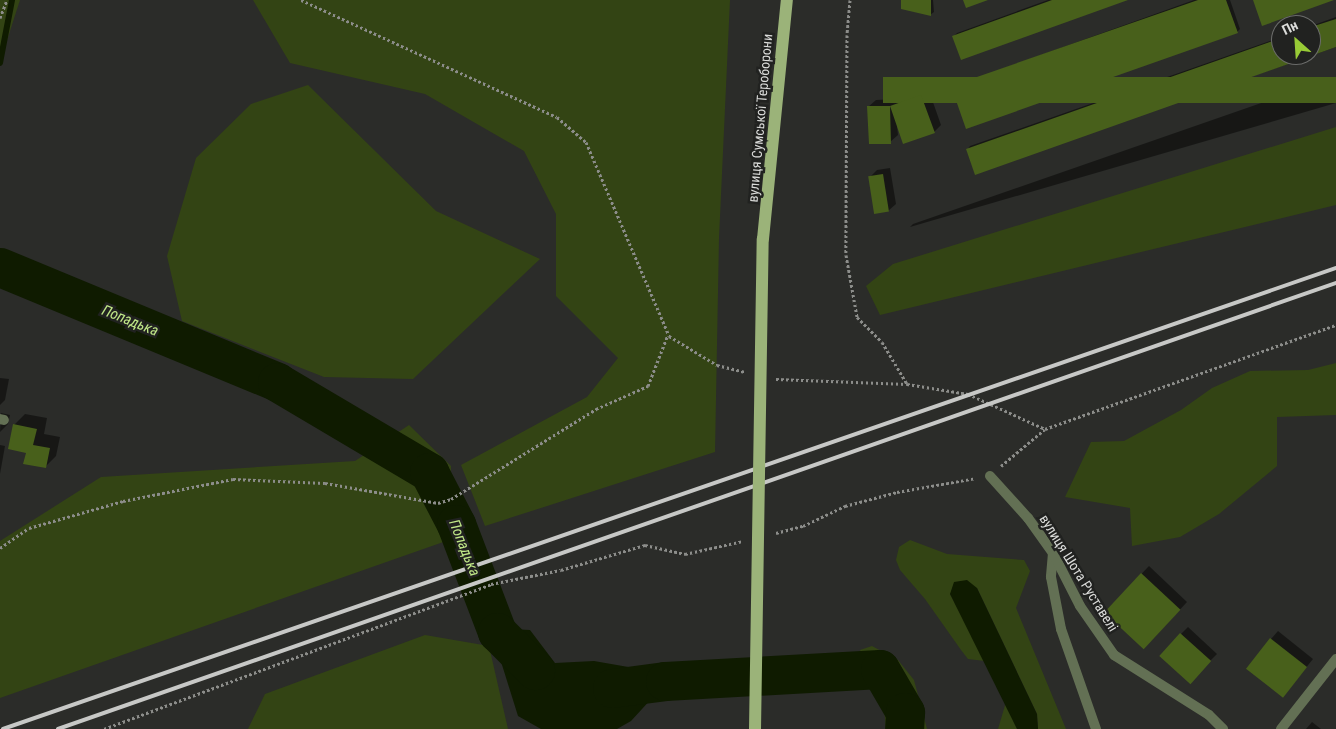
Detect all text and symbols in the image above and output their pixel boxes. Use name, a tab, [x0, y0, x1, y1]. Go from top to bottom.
north arrow	[1271, 15, 1321, 65]
text: Пн	[1279, 17, 1300, 38]
street label: вулиця Сумської Тероборони	[744, 33, 776, 203]
water label: Попадька	[99, 302, 161, 340]
street label: вулиця Шота Руставелі	[1036, 511, 1122, 635]
water label: Попадька	[445, 517, 483, 579]

